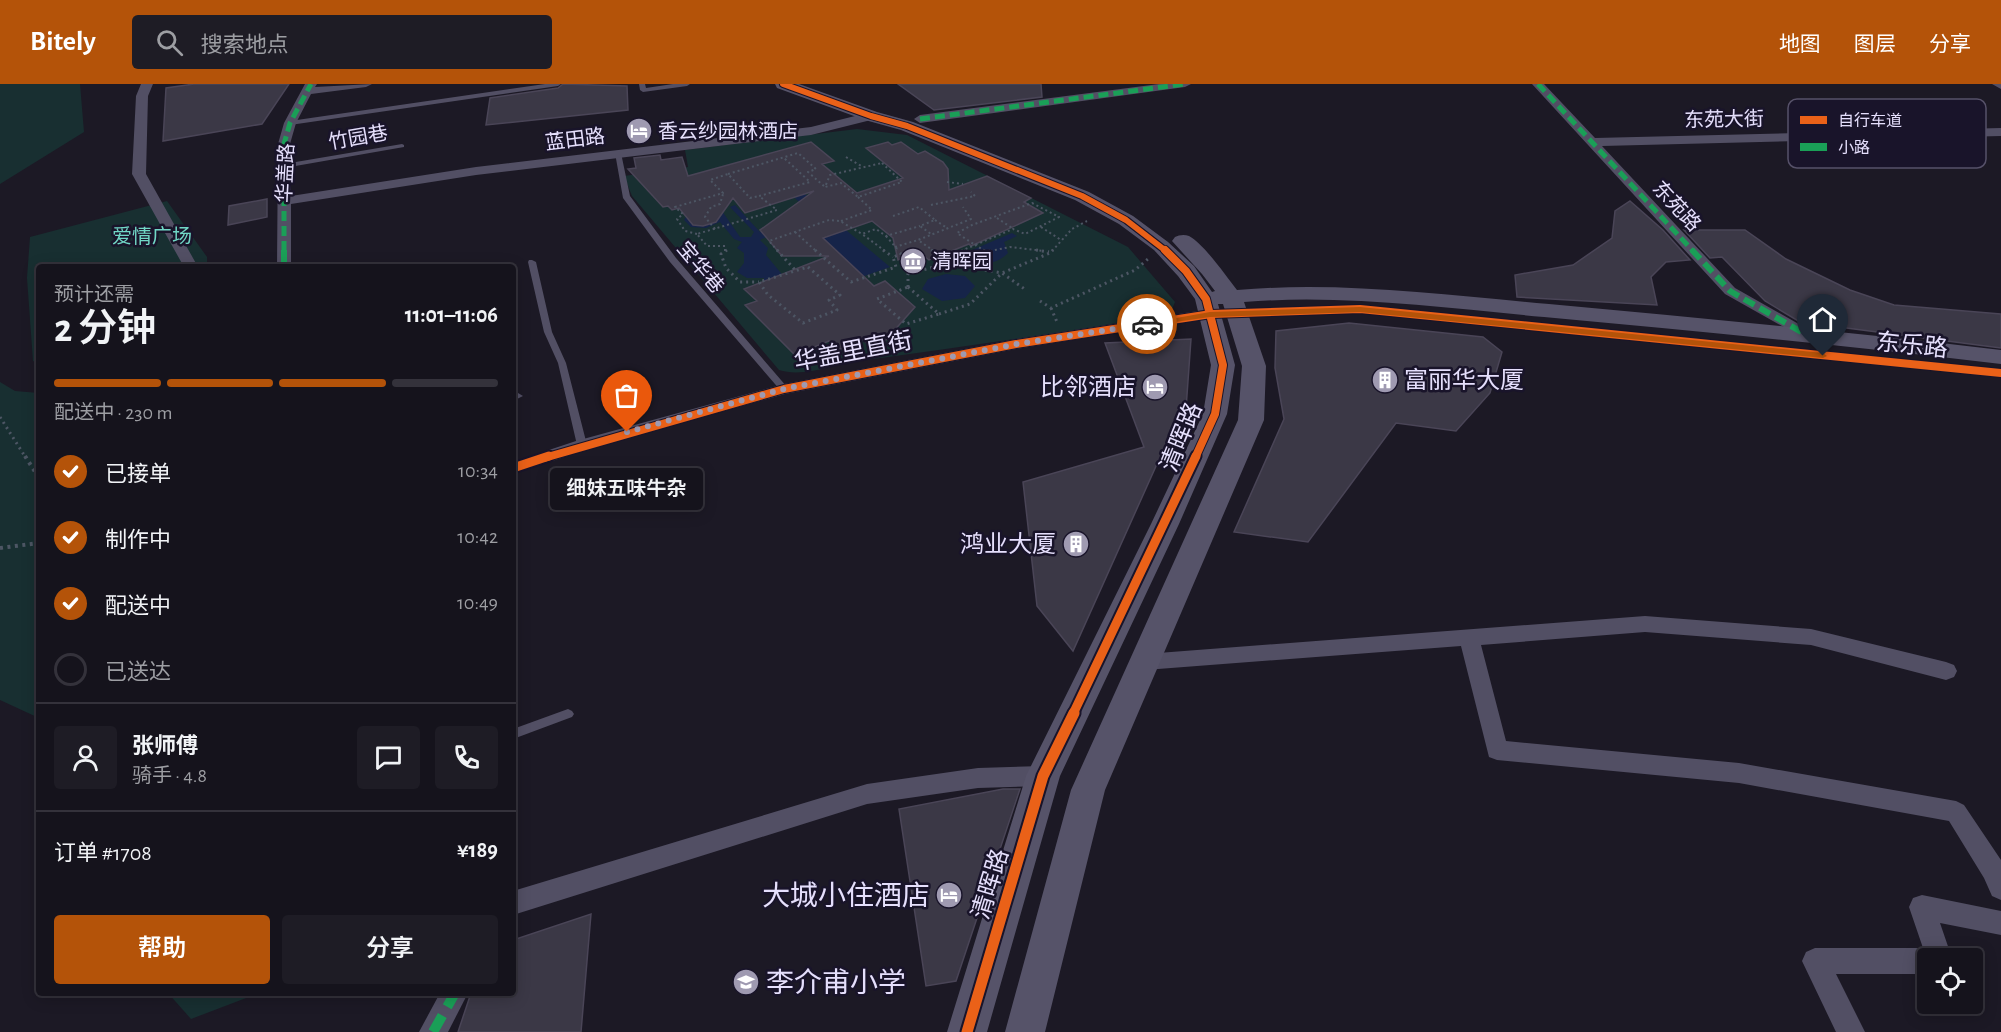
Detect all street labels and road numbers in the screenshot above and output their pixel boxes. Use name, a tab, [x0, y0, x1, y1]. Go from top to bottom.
street label: 东苑大街	[1684, 108, 1764, 131]
street label: 竹园巷	[327, 122, 389, 153]
street label: 蓝田路	[544, 125, 606, 154]
street label: 华盖路	[273, 143, 298, 204]
street label: 东苑路	[1648, 177, 1705, 235]
street label: 宝华巷	[673, 238, 728, 297]
street label: 华盖里直街	[792, 327, 914, 375]
street label: 东乐路	[1875, 328, 1949, 362]
street label: 清晖路	[1155, 399, 1207, 475]
street label: 清晖路	[967, 846, 1013, 922]

